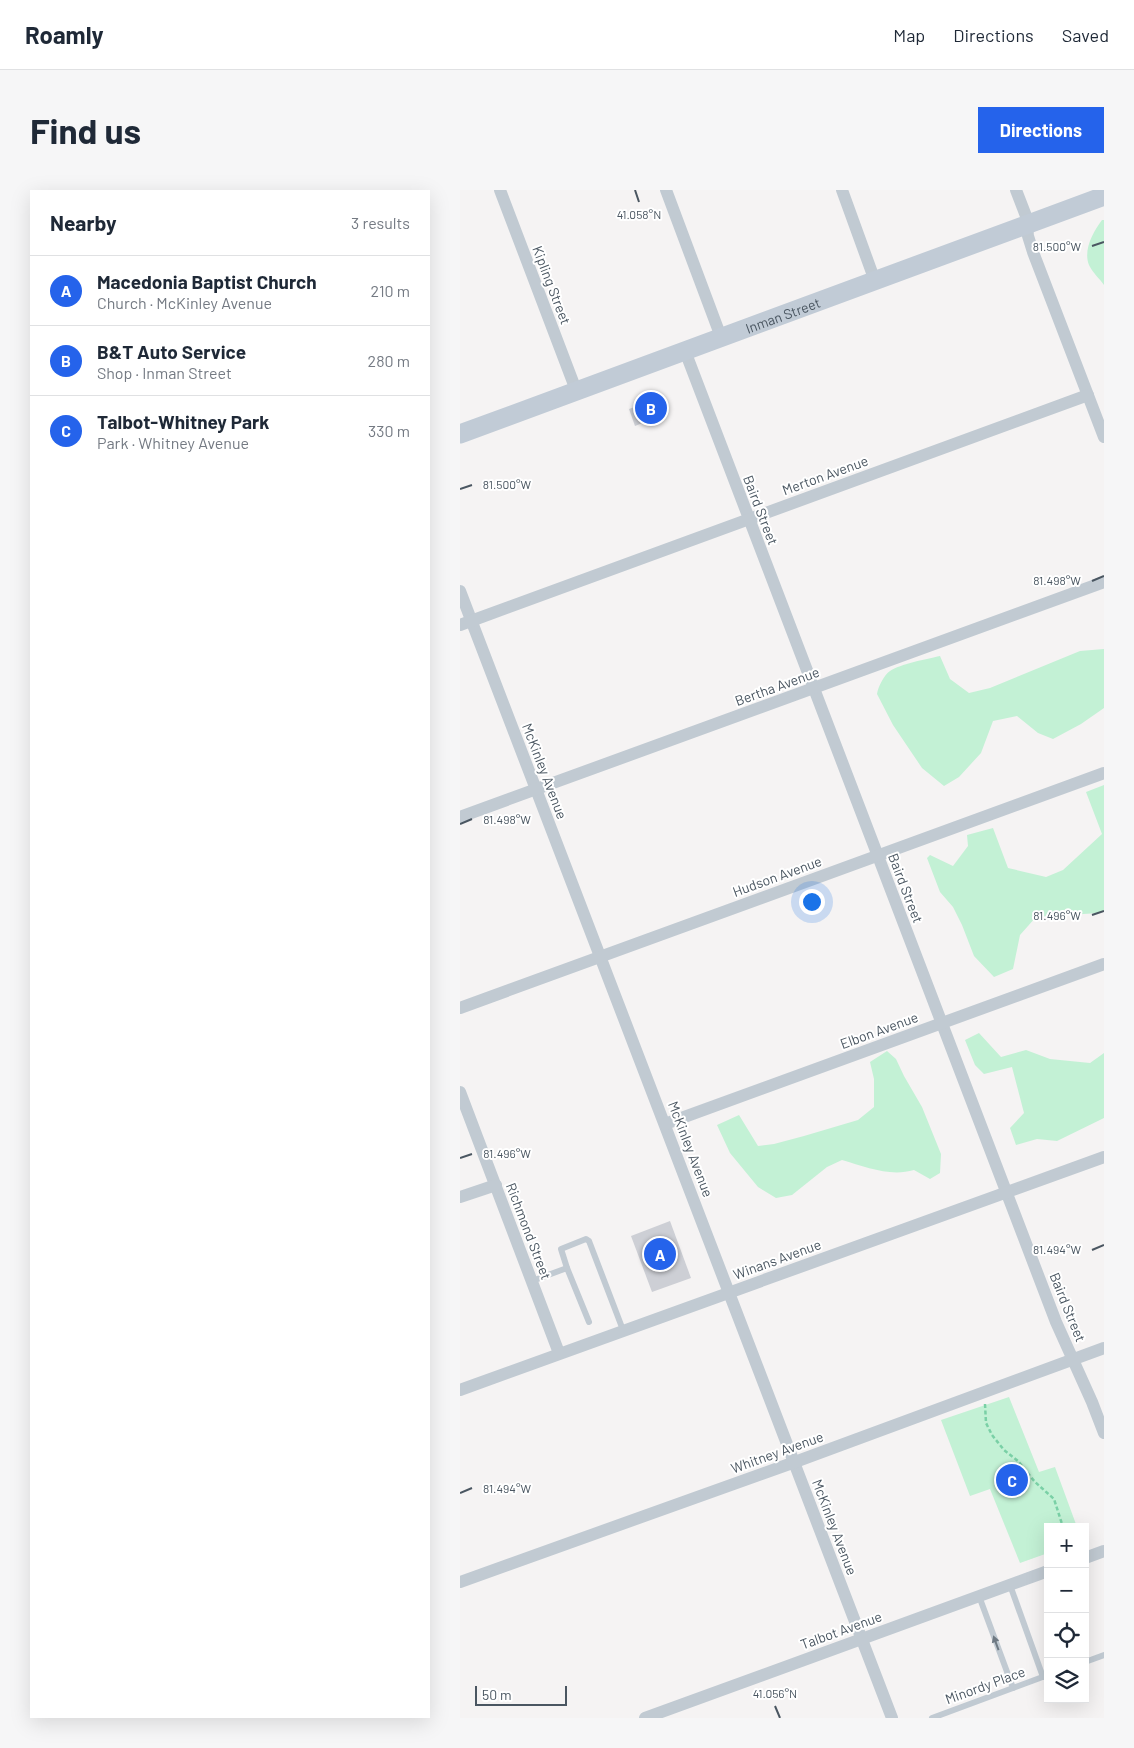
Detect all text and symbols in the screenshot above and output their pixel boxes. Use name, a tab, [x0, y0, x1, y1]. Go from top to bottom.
text: Roamly	[25, 20, 104, 49]
text: Map	[893, 24, 925, 46]
text: Directions	[953, 24, 1034, 46]
text: Saved	[1062, 24, 1109, 46]
button: Directions	[978, 107, 1104, 153]
text: Find us	[30, 109, 141, 151]
text: 41.058°N	[617, 207, 661, 221]
text: Nearby	[50, 210, 116, 235]
text: 3 results	[351, 213, 410, 232]
text: 81.500°W	[1033, 239, 1082, 253]
street label: Kipling Street	[529, 243, 575, 327]
text: Macedonia Baptist Church	[97, 270, 317, 293]
text: A	[61, 281, 71, 300]
text: 210 m	[371, 281, 410, 300]
text: Church · McKinley Avenue	[97, 293, 272, 312]
street label: Inman Street	[743, 293, 822, 336]
text: B&T Auto Service	[97, 340, 246, 363]
text: B	[61, 351, 71, 370]
text: 280 m	[368, 351, 410, 370]
text: Shop · Inman Street	[97, 363, 232, 382]
pin: B	[635, 389, 667, 427]
text: Talbot-Whitney Park	[97, 410, 269, 433]
text: C	[61, 421, 71, 440]
text: 330 m	[368, 421, 410, 440]
text: Park · Whitney Avenue	[97, 433, 249, 452]
street label: Merton Avenue	[780, 452, 870, 498]
street label: Baird Street	[740, 473, 782, 547]
text: 81.500°W	[483, 477, 532, 491]
text: 81.498°W	[1033, 573, 1081, 587]
street label: Bertha Avenue	[732, 663, 822, 709]
street label: McKinley Avenue	[519, 721, 571, 821]
text: 81.498°W	[483, 812, 531, 826]
street label: Baird Street	[885, 851, 927, 925]
street label: Hudson Avenue	[730, 852, 824, 900]
your location	[799, 889, 825, 915]
text: 81.496°W	[1033, 908, 1081, 922]
street label: Elbon Avenue	[838, 1008, 920, 1052]
street label: McKinley Avenue	[665, 1099, 717, 1199]
text: 81.496°W	[483, 1146, 531, 1160]
street label: Richmond Street	[503, 1180, 555, 1282]
pin: A	[644, 1235, 676, 1273]
street label: Winans Avenue	[731, 1235, 823, 1283]
text: 81.494°W	[1033, 1242, 1081, 1256]
street label: Baird Street	[1046, 1270, 1090, 1344]
street label: Whitney Avenue	[729, 1427, 825, 1477]
pin: C	[996, 1461, 1028, 1499]
street label: McKinley Avenue	[809, 1477, 861, 1577]
text: 81.494°W	[483, 1481, 531, 1495]
map controls	[1044, 1523, 1089, 1703]
button: +	[1044, 1523, 1089, 1568]
button: −	[1044, 1568, 1089, 1613]
street label: Talbot Avenue	[798, 1607, 884, 1653]
button: locate	[1044, 1613, 1089, 1658]
one-way arrow	[992, 1635, 999, 1650]
button: layers	[1044, 1658, 1089, 1703]
street label: Minordy Place	[943, 1663, 1027, 1707]
scale bar	[475, 1683, 568, 1706]
text: 50 m	[482, 1686, 511, 1703]
text: 41.056°N	[753, 1686, 797, 1700]

